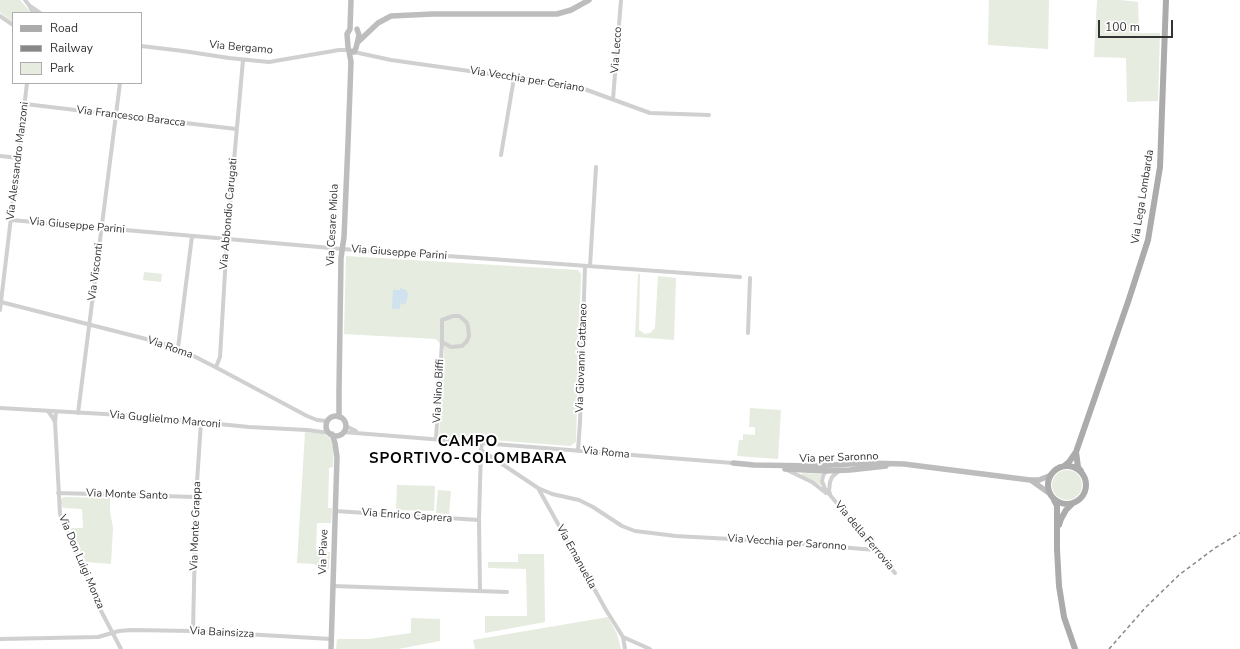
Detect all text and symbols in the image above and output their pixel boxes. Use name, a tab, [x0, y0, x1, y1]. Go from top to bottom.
legend	[12, 12, 142, 84]
scale bar	[1100, 12, 1175, 38]
text: 100 m	[1105, 19, 1140, 35]
text: Road	[50, 20, 78, 36]
street label: Via Lecco	[609, 26, 625, 74]
street label: Via Bergamo	[209, 39, 273, 57]
text: Railway	[50, 40, 93, 56]
text: Park	[50, 60, 74, 76]
street label: Via Vecchia per Ceriano	[469, 64, 585, 96]
street label: Via Alessandro Manzoni	[4, 101, 32, 221]
street label: Via Francesco Baracca	[76, 104, 186, 130]
street label: Via Lega Lombarda	[1129, 149, 1157, 245]
street label: Via Abbondio Carugati	[218, 158, 240, 270]
street label: Via Cesare Miola	[324, 183, 342, 267]
street label: Via Giuseppe Parini	[29, 215, 125, 237]
street label: Via Visconti	[86, 242, 106, 302]
street label: Via Giuseppe Parini	[351, 243, 447, 263]
street label: Via Giovanni Cattaneo	[573, 303, 591, 413]
street label: Via Roma	[145, 334, 195, 362]
street label: Via Nino Biffi	[431, 359, 447, 423]
street label: Via Guglielmo Marconi	[109, 409, 221, 431]
district label: CAMPO SPORTIVO-COLOMBARA	[369, 433, 567, 468]
street label: Via Roma	[582, 444, 630, 462]
street label: Via per Saronno	[799, 450, 879, 466]
street label: Via Monte Grappa	[188, 481, 204, 571]
street label: Via Monte Santo	[86, 487, 168, 503]
street label: Via della Ferrovia	[831, 499, 897, 573]
street label: Via Enrico Caprera	[361, 506, 453, 526]
street label: Via Don Luigi Monza	[55, 513, 107, 611]
street label: Via Emanuella	[553, 523, 599, 591]
street label: Via Piave	[317, 529, 331, 575]
street label: Via Vecchia per Saronno	[727, 532, 847, 554]
street label: Via Bainsizza	[189, 625, 255, 641]

